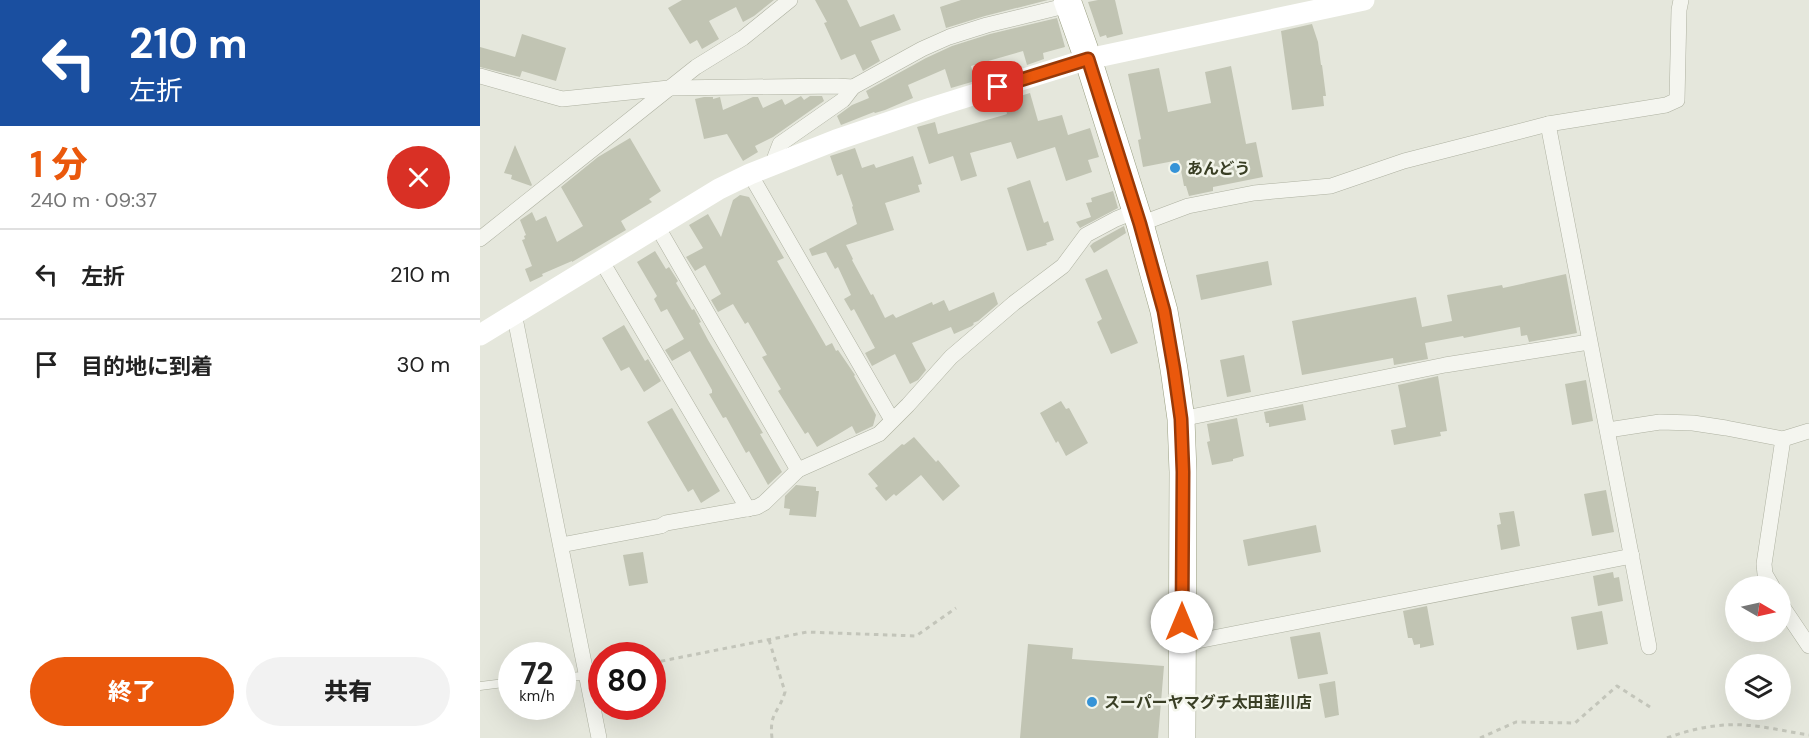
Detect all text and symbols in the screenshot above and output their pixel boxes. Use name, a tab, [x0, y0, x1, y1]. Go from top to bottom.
text: 210 m	[129, 16, 247, 71]
icon: left	[30, 24, 108, 102]
pin	[972, 61, 1023, 112]
icon: arrive	[981, 70, 1014, 103]
text: 左折	[129, 73, 183, 108]
text: 1 分	[30, 141, 88, 188]
button: close	[387, 146, 450, 209]
place label: あんどう	[1187, 158, 1251, 179]
marker: あんどう	[1168, 161, 1182, 175]
text: 240 m · 09:37	[30, 187, 157, 213]
icon: left	[30, 258, 63, 291]
text: 210 m	[390, 260, 450, 289]
text: 左折	[81, 262, 125, 291]
icon: arrive	[30, 348, 63, 381]
text: 30 m	[396, 350, 450, 379]
text: 目的地に到着	[81, 352, 213, 381]
north arrow	[1725, 576, 1791, 642]
map controls	[1725, 576, 1791, 720]
position arrow	[1150, 590, 1214, 654]
speed limit sign: 80	[588, 642, 666, 720]
text: 72	[520, 654, 554, 693]
button: layers	[1725, 654, 1791, 720]
button: 終了	[30, 657, 234, 726]
button: 共有	[246, 657, 450, 726]
text: km/h	[519, 686, 555, 706]
place label: スーパーヤマグチ太田韮川店	[1104, 692, 1312, 713]
marker: スーパーヤマグチ太田韮川店	[1085, 695, 1099, 709]

